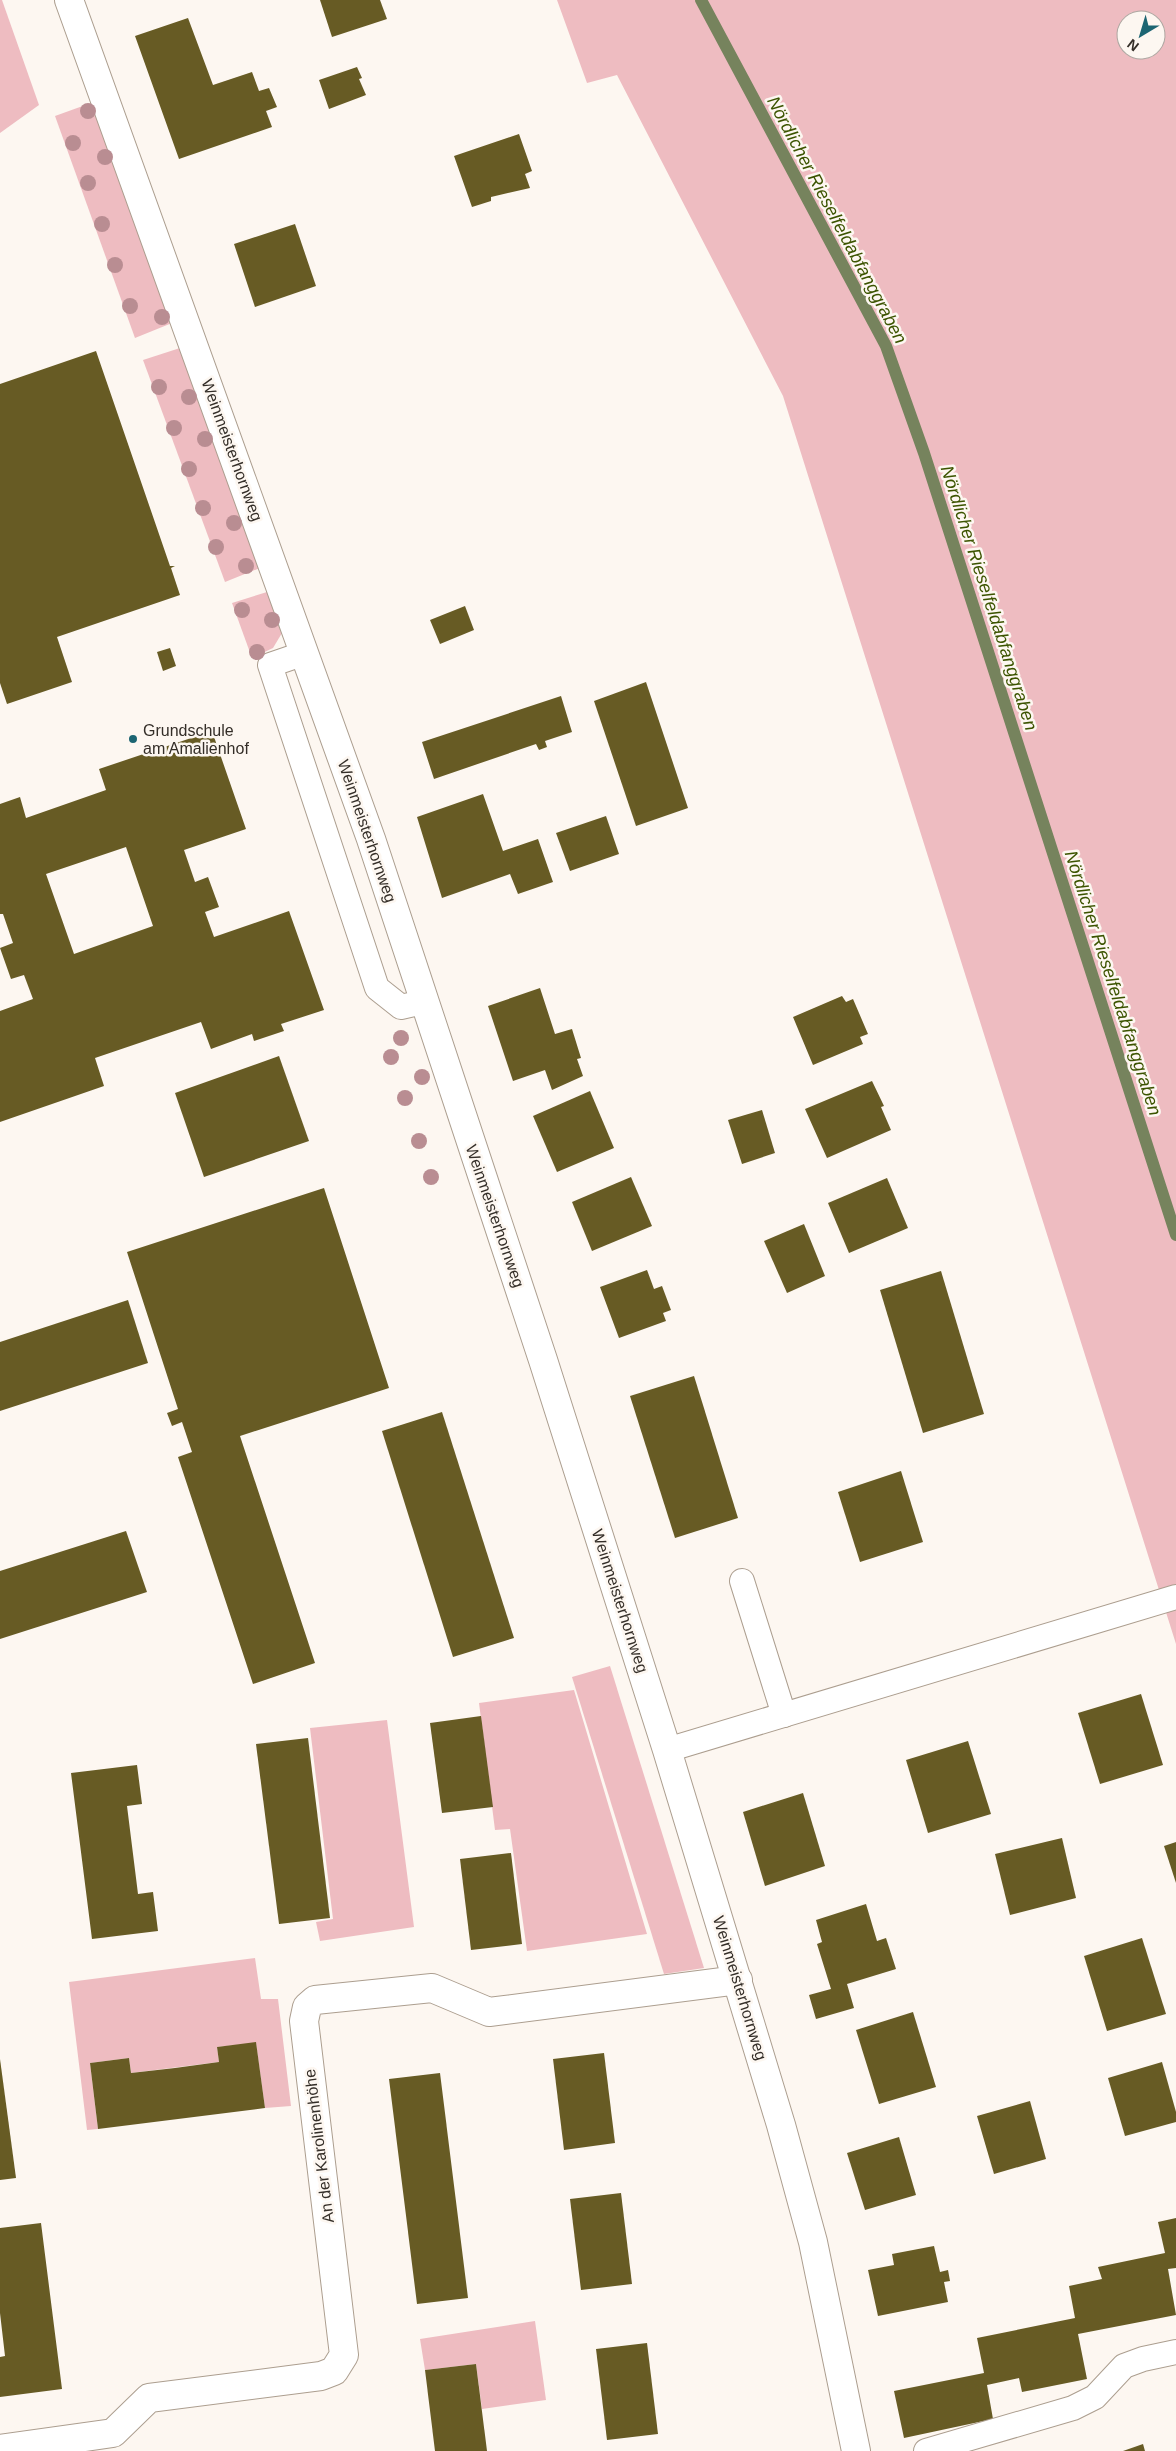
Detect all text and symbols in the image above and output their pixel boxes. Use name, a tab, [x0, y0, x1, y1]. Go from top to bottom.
north arrow	[1116, 10, 1166, 60]
text: N	[1124, 36, 1142, 55]
water label: Nördlicher Rieselfeldabfanggraben	[763, 93, 911, 347]
street label: Weinmeisterhornweg	[198, 377, 266, 523]
water label: Nördlicher Rieselfeldabfanggraben	[937, 463, 1041, 733]
place label: Grundschule am Amalienhof	[143, 722, 249, 757]
marker: Grundschule am Amalienhof	[127, 733, 139, 745]
street label: Weinmeisterhornweg	[335, 757, 399, 905]
water label: Nördlicher Rieselfeldabfanggraben	[1061, 848, 1165, 1118]
street label: Weinmeisterhornweg	[463, 1142, 527, 1290]
street label: Weinmeisterhornweg	[589, 1527, 651, 1675]
street label: Weinmeisterhornweg	[710, 1914, 770, 2062]
street label: An der Karolinenhöhe	[301, 2068, 337, 2224]

